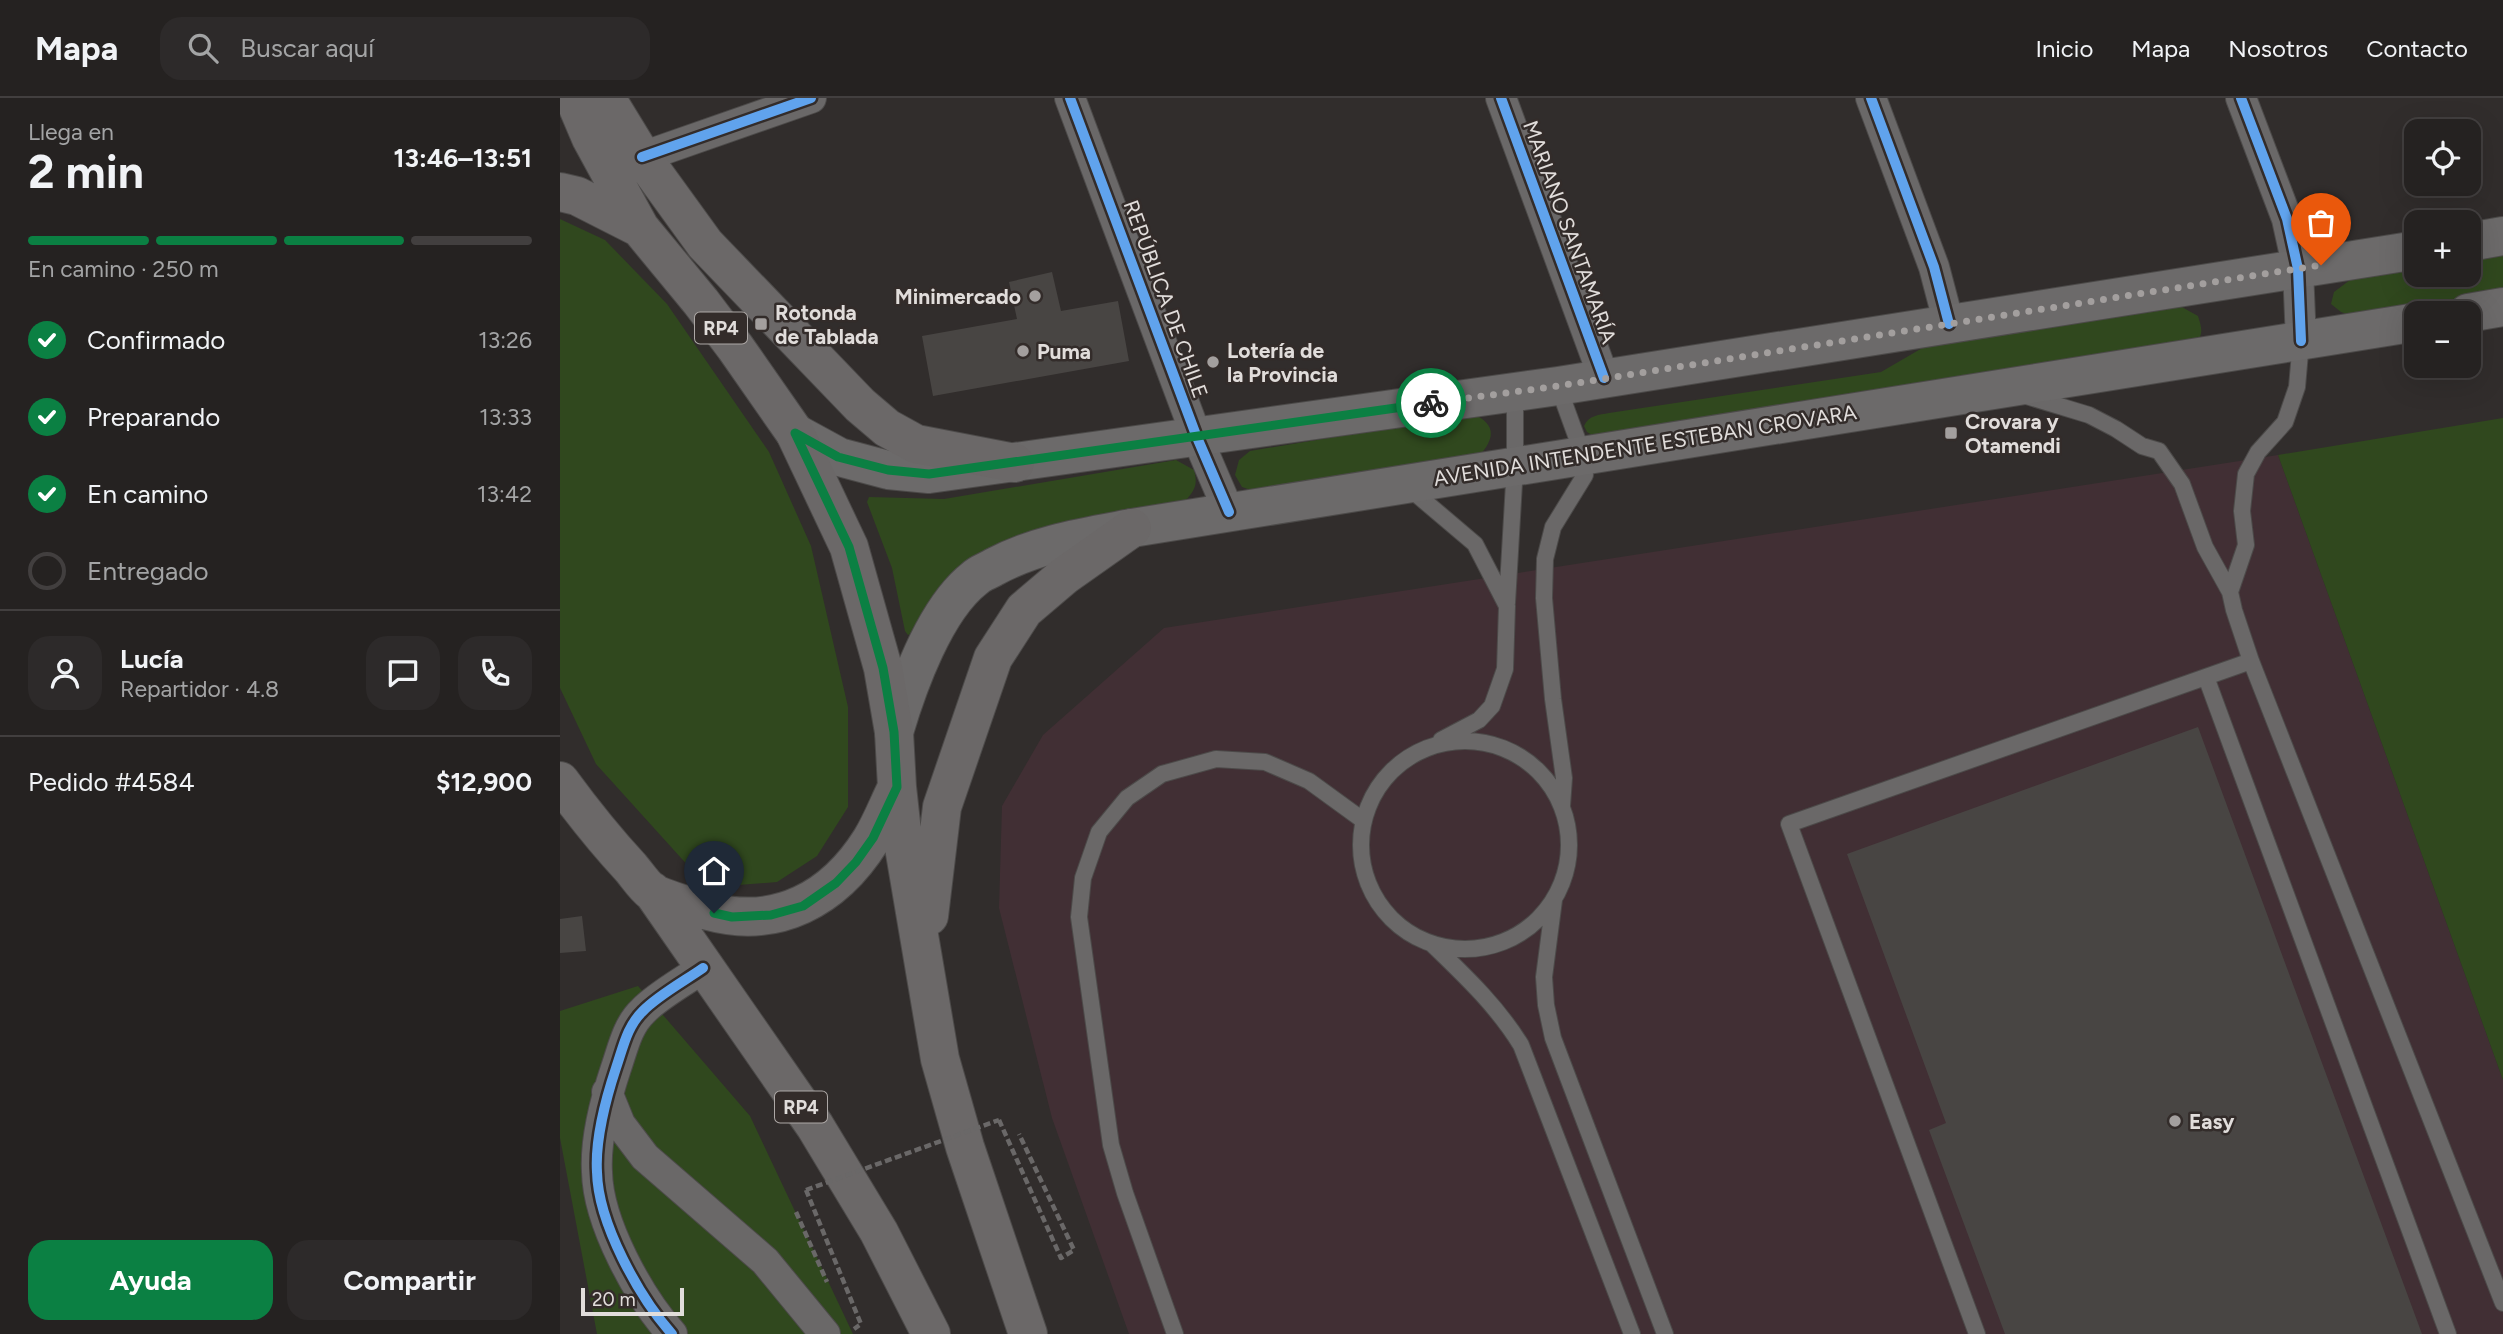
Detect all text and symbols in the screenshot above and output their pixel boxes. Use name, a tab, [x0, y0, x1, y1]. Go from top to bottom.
search box	[160, 17, 650, 80]
text: Mapa	[35, 29, 118, 68]
icon: search	[184, 29, 222, 67]
text: Buscar aquí	[240, 32, 374, 64]
text: Inicio	[2035, 34, 2093, 63]
text: Mapa	[2131, 34, 2190, 63]
text: Nosotros	[2228, 34, 2328, 63]
text: Contacto	[2366, 34, 2468, 63]
street label: MARIANO SANTAMARÍA	[1518, 117, 1622, 347]
text: Llega en	[28, 118, 114, 146]
map controls	[2404, 119, 2481, 378]
button: locate	[2404, 119, 2481, 196]
text: 13:46–13:51	[394, 142, 532, 174]
text: 2 min	[28, 144, 144, 200]
pin	[2291, 193, 2351, 265]
street label: REPÚBLICA DE CHILE	[1119, 197, 1213, 401]
icon: bag	[2302, 204, 2340, 242]
button: +	[2404, 210, 2481, 287]
text: En camino · 250 m	[28, 255, 219, 283]
place label: Minimercado	[895, 284, 1021, 309]
marker: Minimercado	[1027, 288, 1043, 304]
place label: Rotonda de Tablada	[775, 300, 879, 349]
button: −	[2404, 301, 2481, 378]
road number: RP4	[695, 312, 747, 344]
marker: Rotonda de Tablada	[753, 316, 769, 332]
icon: check	[28, 321, 66, 359]
text: Confirmado	[87, 324, 225, 356]
text: 13:26	[478, 326, 532, 354]
place label: Lotería de la Provincia	[1227, 338, 1338, 387]
place label: Puma	[1037, 339, 1091, 364]
marker: Puma	[1015, 343, 1031, 359]
marker: Lotería de la Provincia	[1205, 354, 1221, 370]
courier	[1396, 368, 1466, 438]
icon: bike	[1412, 384, 1450, 422]
icon: check	[28, 398, 66, 436]
street label: AVENIDA INTENDENTE ESTEBAN CROVARA	[1432, 399, 1858, 491]
text: Preparando	[87, 401, 220, 433]
text: 13:33	[479, 403, 532, 431]
place label: Crovara y Otamendi	[1965, 409, 2061, 458]
marker: Crovara y Otamendi	[1943, 425, 1959, 441]
icon: check	[28, 475, 66, 513]
text: En camino	[87, 478, 208, 510]
text: 13:42	[477, 480, 532, 508]
text: Entregado	[87, 555, 209, 587]
button: person	[28, 636, 102, 710]
button: chat	[366, 636, 440, 710]
button: phone	[458, 636, 532, 710]
text: Lucía	[120, 643, 184, 675]
text: Repartidor · 4.8	[120, 675, 279, 703]
text: Pedido #4584	[28, 766, 195, 798]
text: $12,900	[436, 766, 532, 798]
pin	[684, 841, 744, 913]
icon: home	[695, 852, 733, 890]
road number: RP4	[775, 1091, 827, 1122]
place label: Easy	[2189, 1109, 2235, 1134]
marker: Easy	[2167, 1113, 2183, 1129]
button: Ayuda	[28, 1240, 273, 1320]
button: Compartir	[287, 1240, 532, 1320]
scale bar	[581, 1285, 684, 1317]
text: 20 m	[592, 1288, 636, 1311]

